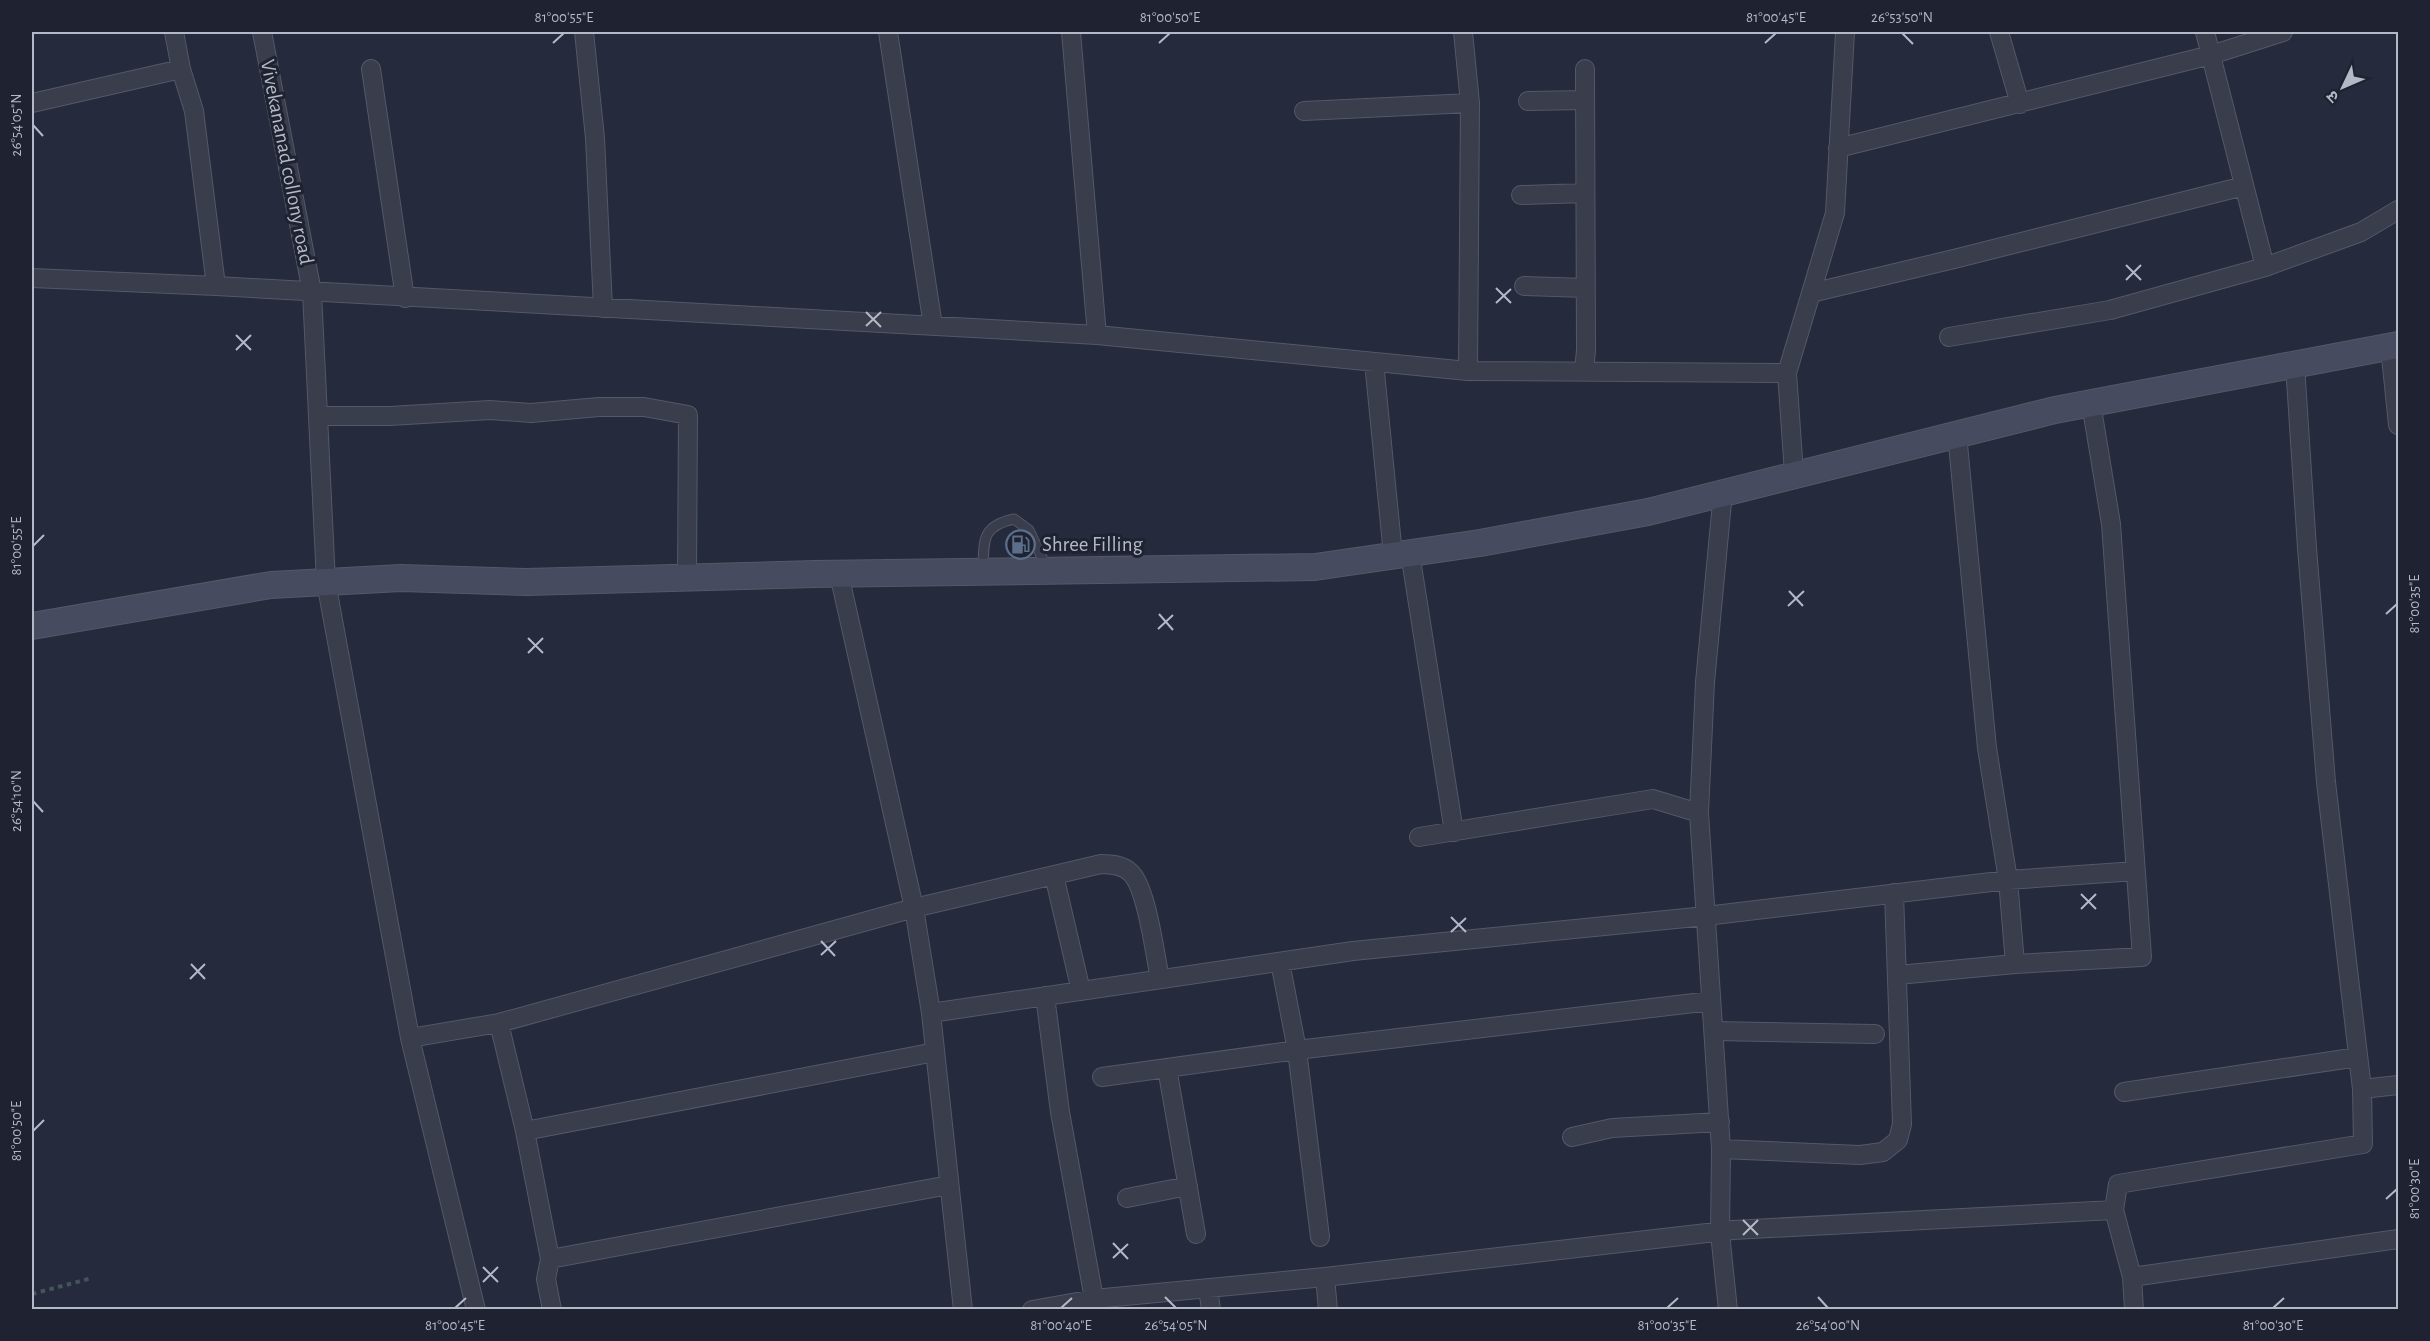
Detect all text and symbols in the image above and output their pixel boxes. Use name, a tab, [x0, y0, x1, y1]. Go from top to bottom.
text: 81°00'55"E	[535, 10, 593, 25]
text: 81°00'50"E	[1140, 10, 1200, 25]
text: 81°00'45"E	[1746, 10, 1806, 25]
text: 26°53'50"N	[1871, 10, 1933, 25]
north arrow	[2313, 57, 2373, 117]
street label: Vivekananad collony road	[257, 58, 317, 266]
text: उ	[2323, 87, 2342, 106]
text: 26°54'05"N	[9, 94, 24, 156]
text: 81°00'55"E	[9, 517, 24, 575]
fuel station icon: Shree Filling	[1005, 528, 1037, 560]
place label: Shree Filling	[1042, 534, 1143, 555]
text: 81°00'35"E	[2407, 575, 2422, 633]
text: 26°54'10"N	[9, 770, 24, 832]
text: 81°00'50"E	[9, 1101, 24, 1161]
text: 81°00'30"E	[2407, 1159, 2422, 1219]
text: 81°00'45"E	[425, 1318, 485, 1333]
text: 81°00'40"E	[1030, 1318, 1092, 1333]
text: 26°54'05"N	[1145, 1318, 1207, 1333]
text: 81°00'35"E	[1638, 1318, 1696, 1333]
text: 26°54'00"N	[1796, 1318, 1860, 1333]
text: 81°00'30"E	[2243, 1318, 2303, 1333]

